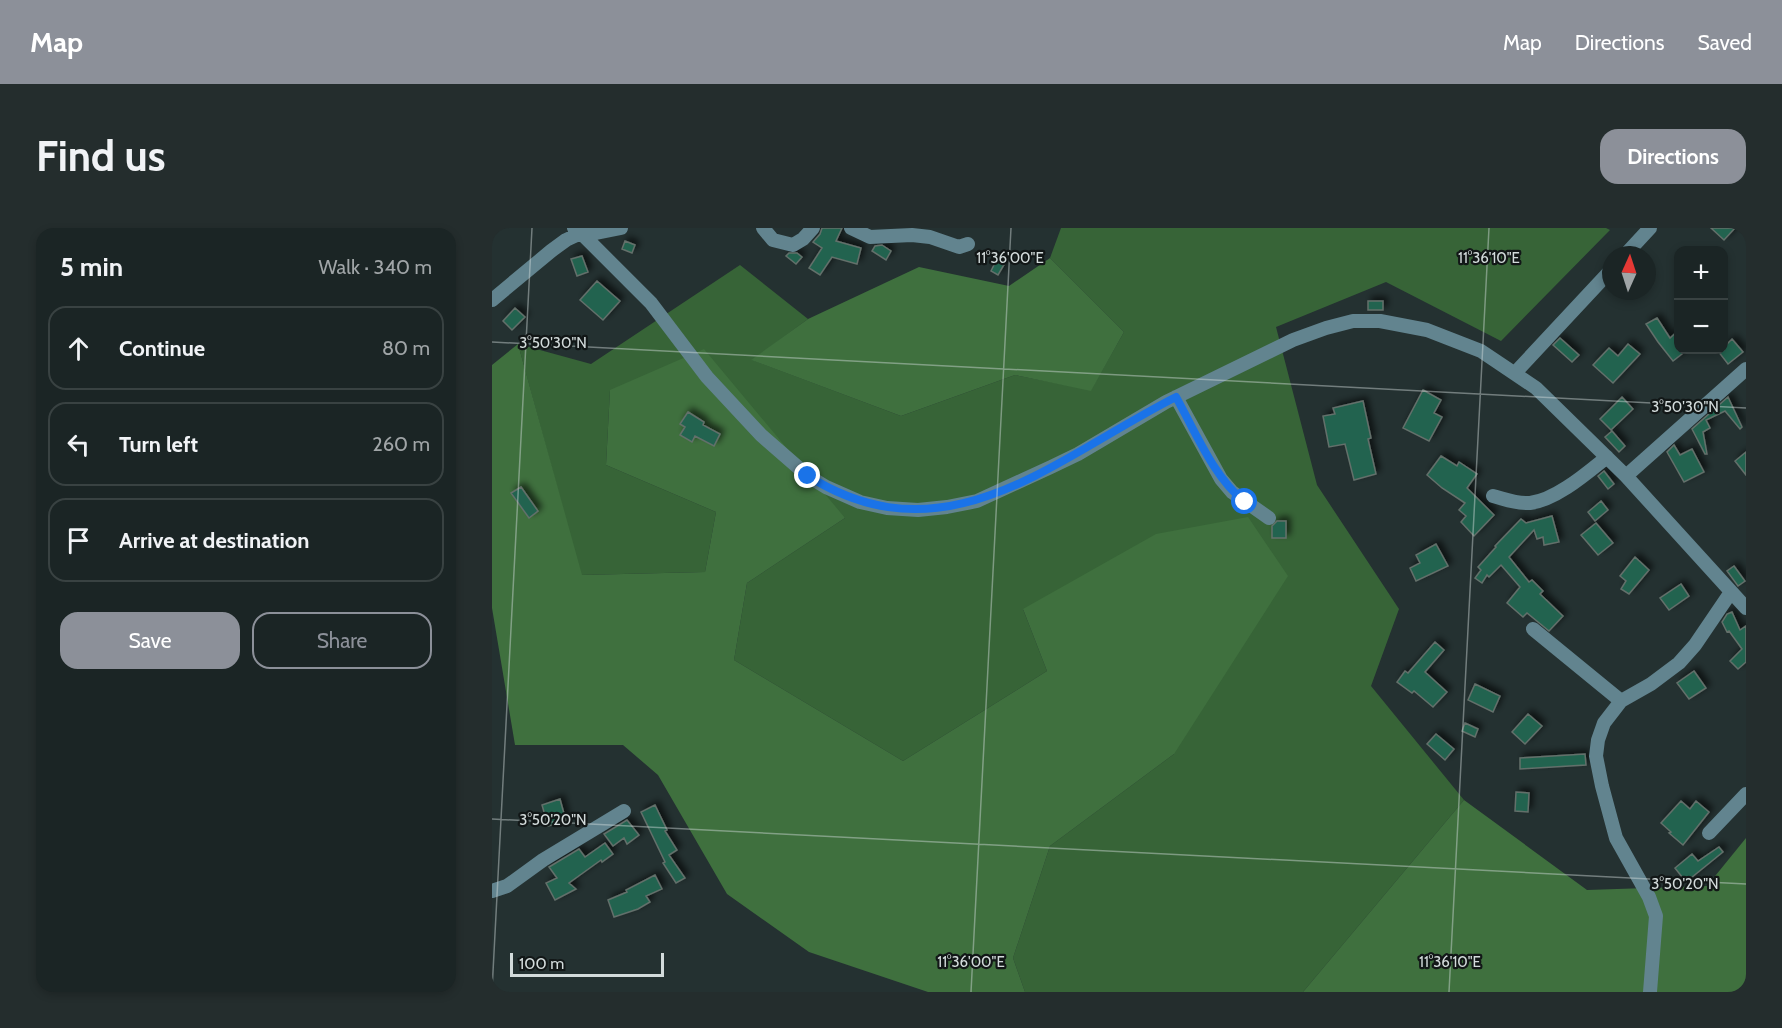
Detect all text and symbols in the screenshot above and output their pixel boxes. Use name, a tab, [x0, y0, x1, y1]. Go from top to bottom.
text: Map	[30, 25, 83, 59]
text: Map	[1503, 30, 1542, 55]
text: Directions	[1575, 30, 1664, 55]
text: Saved	[1697, 30, 1752, 55]
button: Directions	[1600, 129, 1746, 184]
text: Find us	[36, 130, 165, 182]
north arrow	[1602, 246, 1656, 300]
map controls	[1674, 246, 1728, 354]
button: +	[1674, 246, 1728, 300]
text: 11°36'00"E	[976, 249, 1044, 267]
text: 11°36'10"E	[1458, 249, 1520, 267]
text: 5 min	[60, 251, 123, 283]
text: Walk · 340 m	[318, 255, 432, 279]
button: −	[1674, 300, 1728, 354]
icon: ahead	[62, 332, 95, 365]
text: 3°50'30"N	[519, 334, 587, 352]
text: Continue	[119, 335, 205, 362]
text: 80 m	[382, 336, 430, 360]
text: 3°50'30"N	[1651, 398, 1719, 416]
icon: left	[62, 428, 95, 461]
text: Turn left	[119, 431, 198, 458]
text: 260 m	[372, 432, 430, 456]
route end	[794, 462, 820, 488]
route start	[1231, 488, 1257, 514]
icon: arrive	[62, 524, 95, 557]
text: Arrive at destination	[119, 527, 309, 554]
button: Save	[60, 612, 240, 669]
button: Share	[252, 612, 432, 669]
text: 3°50'20"N	[519, 811, 587, 829]
text: 3°50'20"N	[1651, 875, 1719, 893]
scale bar	[510, 950, 664, 978]
text: 11°36'00"E	[937, 953, 1005, 971]
text: 11°36'10"E	[1419, 953, 1481, 971]
text: 100 m	[519, 954, 564, 973]

